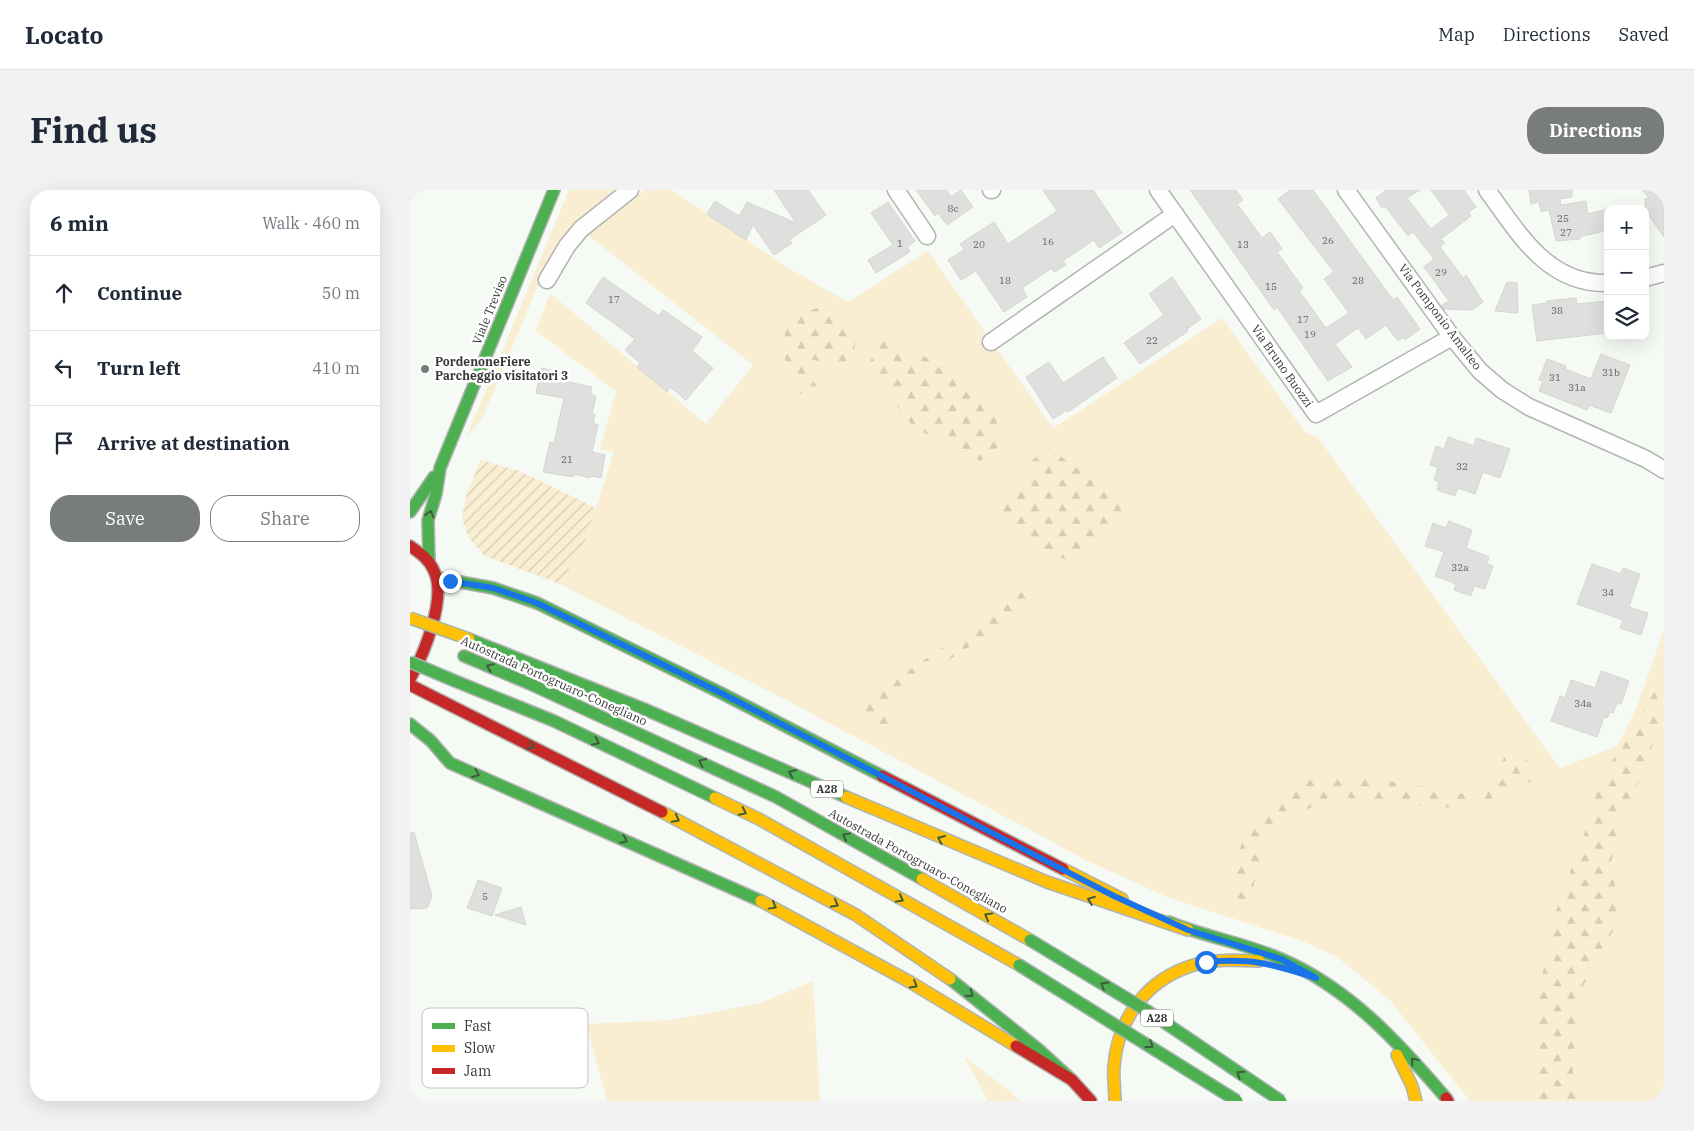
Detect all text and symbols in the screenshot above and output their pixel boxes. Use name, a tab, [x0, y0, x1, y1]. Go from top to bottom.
text: Locato	[25, 19, 103, 51]
text: Map	[1438, 23, 1475, 46]
text: Directions	[1503, 23, 1591, 46]
text: Saved	[1619, 23, 1669, 46]
text: Find us	[30, 107, 157, 153]
button: Directions	[1527, 107, 1664, 154]
house number: 8c	[947, 202, 959, 215]
map controls	[1604, 205, 1649, 340]
button: +	[1604, 205, 1649, 250]
text: 6 min	[50, 209, 109, 237]
house number: 25	[1557, 212, 1569, 225]
text: Walk · 460 m	[262, 213, 360, 233]
house number: 27	[1560, 226, 1572, 239]
house number: 26	[1322, 234, 1334, 247]
house number: 16	[1042, 235, 1054, 248]
house number: 1	[897, 237, 903, 250]
house number: 20	[973, 238, 985, 251]
house number: 13	[1237, 238, 1249, 251]
button: −	[1604, 250, 1649, 295]
street label: Via Pomponio Amalteo	[1396, 261, 1485, 373]
house number: 29	[1435, 266, 1447, 279]
street label: Viale Treviso	[469, 273, 510, 347]
house number: 18	[999, 274, 1011, 287]
house number: 28	[1352, 274, 1364, 287]
icon: ahead	[50, 279, 78, 307]
house number: 15	[1265, 280, 1277, 293]
text: Continue	[97, 281, 182, 305]
text: 50 m	[322, 283, 360, 303]
house number: 17	[608, 293, 620, 306]
button: layers	[1604, 295, 1649, 340]
house number: 38	[1551, 304, 1563, 317]
house number: 17	[1297, 313, 1309, 326]
street label: Via Bruno Buozzi	[1248, 322, 1317, 410]
house number: 19	[1304, 328, 1316, 341]
house number: 22	[1146, 334, 1158, 347]
icon: left	[50, 354, 78, 382]
place label: PordenoneFiere Parcheggio visitatori 3	[435, 354, 568, 383]
text: Turn left	[97, 356, 180, 380]
text: 410 m	[312, 358, 360, 378]
marker: PordenoneFiere Parcheggio visitatori 3	[419, 363, 431, 375]
house number: 31b	[1602, 366, 1620, 379]
house number: 31	[1549, 371, 1561, 384]
house number: 31a	[1568, 381, 1586, 394]
icon: arrive	[50, 429, 78, 457]
text: Arrive at destination	[97, 431, 290, 455]
house number: 21	[561, 453, 573, 466]
house number: 32	[1456, 460, 1468, 473]
button: Save	[50, 495, 200, 542]
button: Share	[210, 495, 360, 542]
one-way arrow	[424, 510, 434, 518]
house number: 32a	[1451, 561, 1469, 574]
route end	[439, 570, 462, 593]
house number: 34	[1602, 586, 1614, 599]
street label: Autostrada Portogruaro-Conegliano	[459, 633, 650, 729]
one-way arrow	[486, 663, 495, 673]
house number: 34a	[1574, 697, 1592, 710]
one-way arrow	[591, 735, 600, 746]
one-way arrow	[526, 740, 535, 750]
one-way arrow	[698, 758, 707, 769]
one-way arrow	[471, 768, 480, 779]
one-way arrow	[788, 769, 797, 779]
road number: A28	[811, 780, 843, 798]
one-way arrow	[738, 805, 747, 816]
street label: Autostrada Portogruaro-Conegliano	[826, 805, 1010, 916]
one-way arrow	[671, 813, 680, 823]
one-way arrow	[619, 833, 628, 844]
one-way arrow	[843, 833, 852, 843]
one-way arrow	[937, 834, 946, 845]
house number: 5	[482, 890, 488, 903]
one-way arrow	[895, 892, 904, 902]
one-way arrow	[1087, 895, 1096, 906]
one-way arrow	[830, 898, 839, 908]
one-way arrow	[767, 900, 776, 910]
one-way arrow	[984, 913, 993, 923]
route start	[1195, 951, 1218, 974]
one-way arrow	[909, 979, 918, 989]
one-way arrow	[1101, 982, 1110, 992]
one-way arrow	[965, 988, 974, 997]
legend	[422, 1008, 588, 1088]
road number: A28	[1141, 1010, 1173, 1026]
text: Fast	[464, 1017, 492, 1035]
text: Slow	[464, 1039, 495, 1057]
one-way arrow	[1144, 1039, 1154, 1048]
one-way arrow	[1412, 1058, 1420, 1067]
text: Jam	[464, 1062, 491, 1080]
one-way arrow	[1237, 1071, 1246, 1080]

